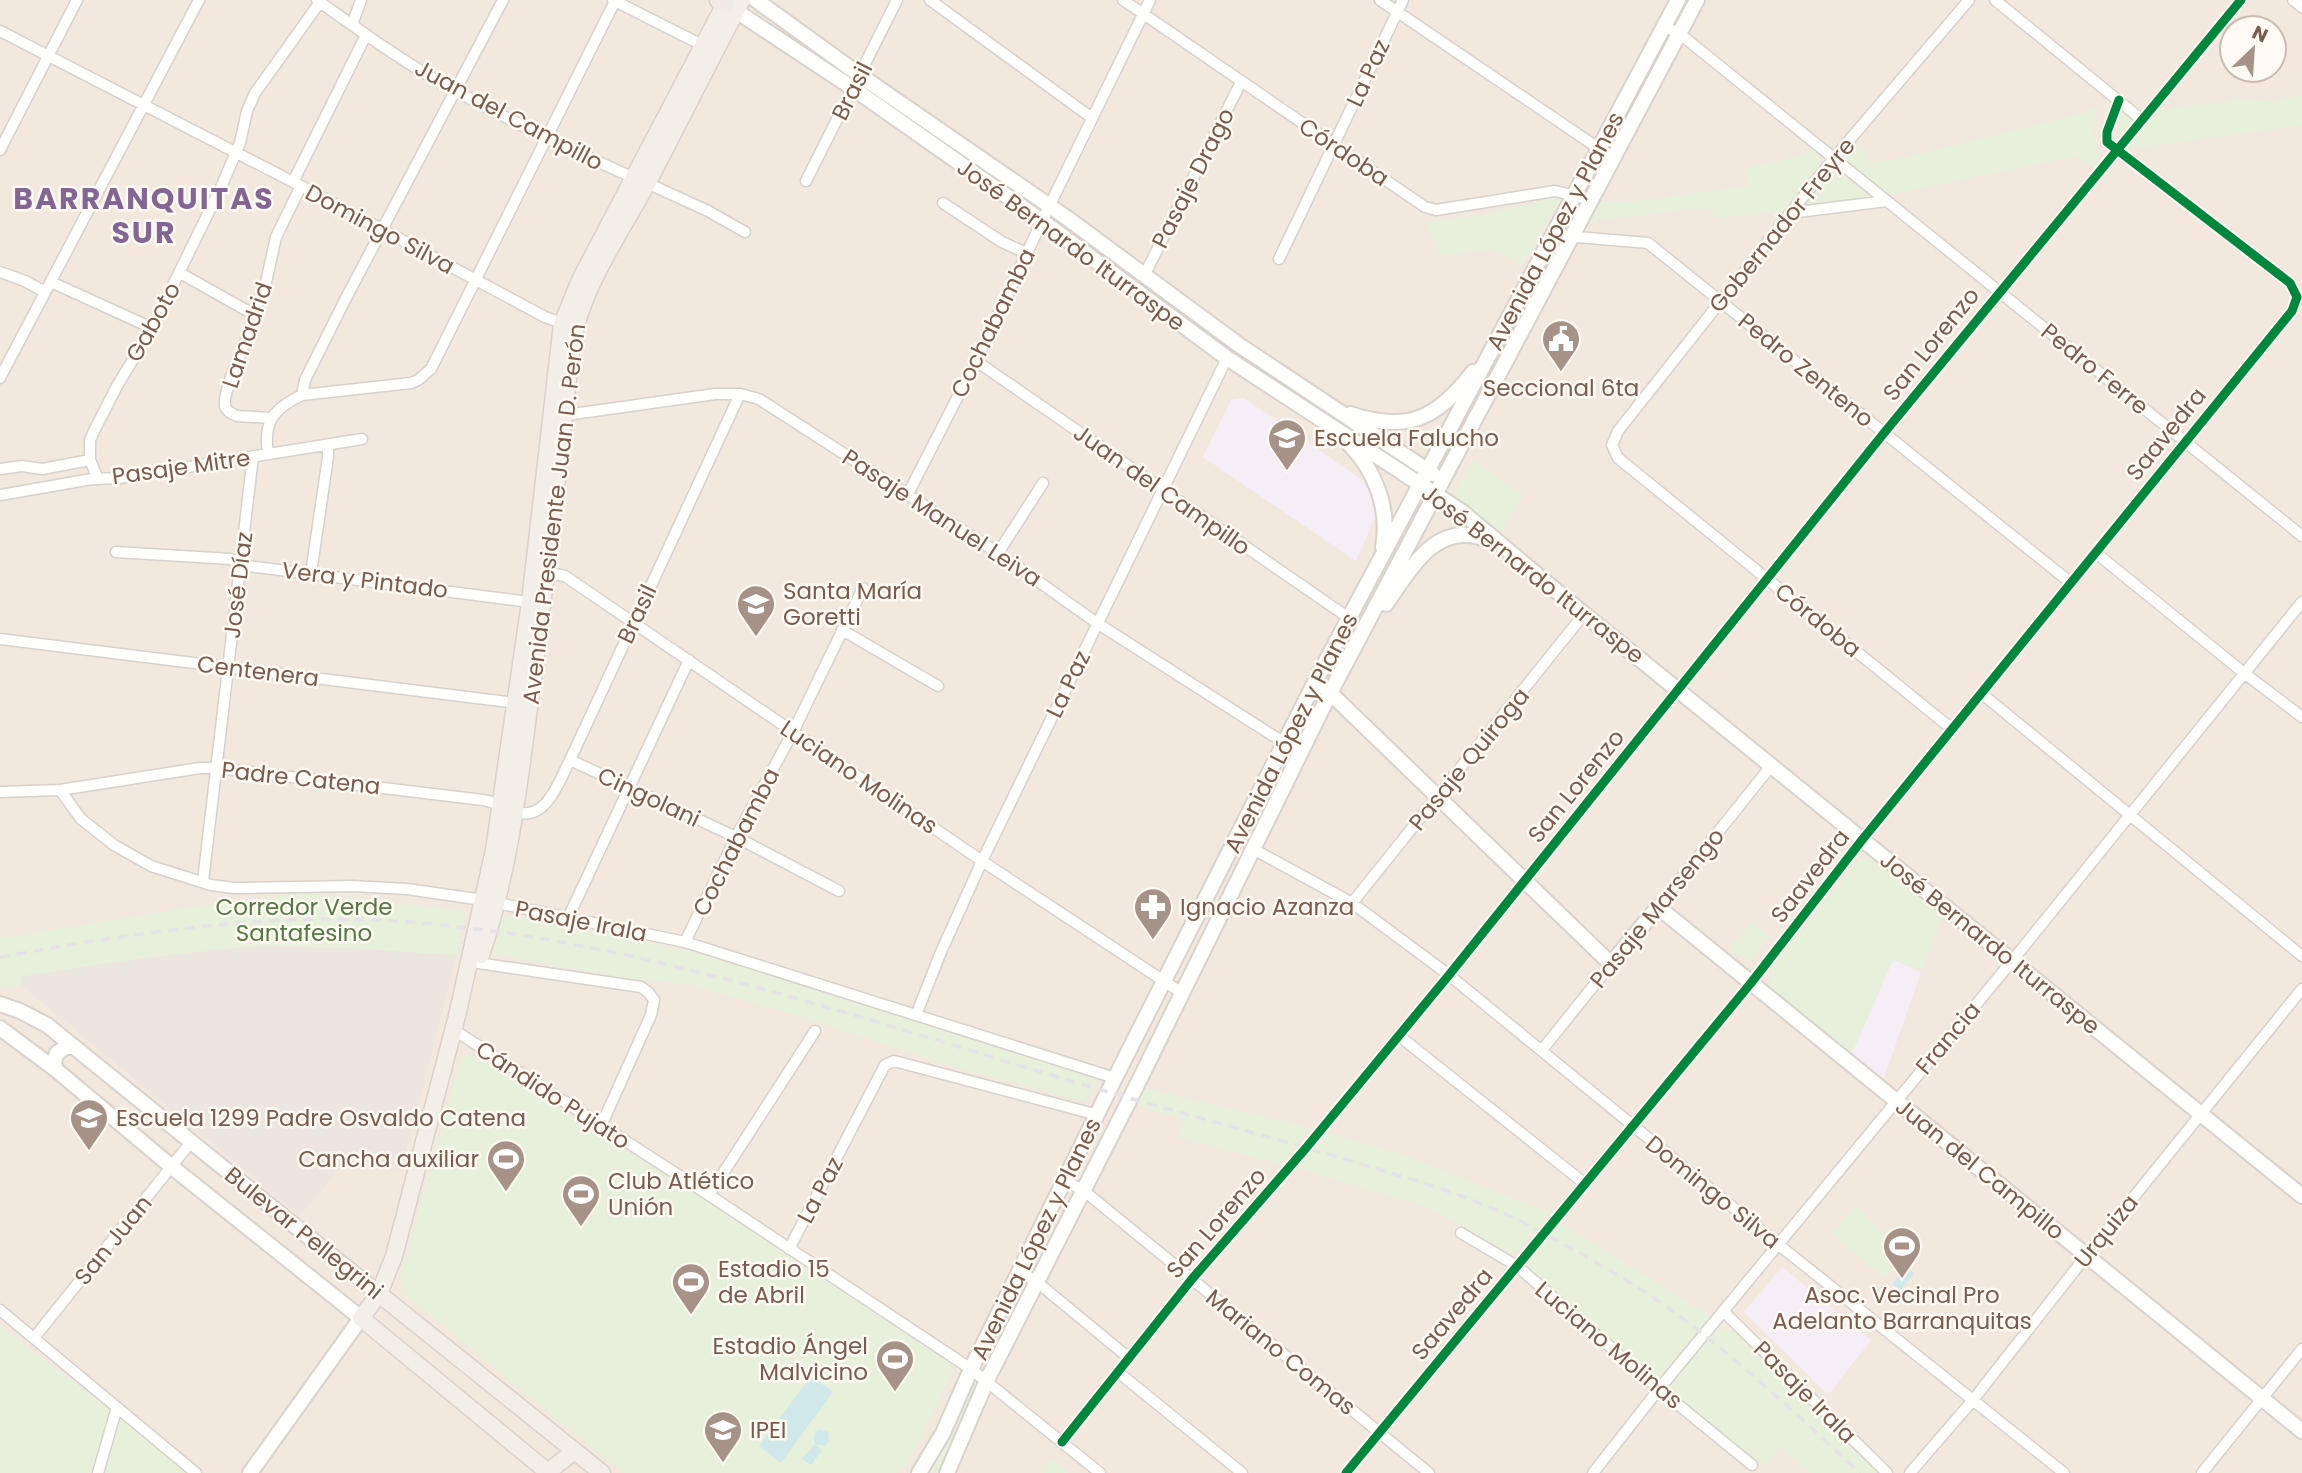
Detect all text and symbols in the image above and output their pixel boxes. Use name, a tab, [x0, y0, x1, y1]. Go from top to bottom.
north arrow	[2218, 14, 2288, 84]
text: N	[2248, 19, 2272, 49]
street label: La Paz	[1339, 34, 1397, 112]
street label: Juan del Campillo	[409, 52, 609, 178]
street label: Brasil	[824, 56, 880, 126]
street label: Pasaje Drago	[1144, 102, 1242, 254]
street label: Avenida López y Planes	[1478, 106, 1632, 356]
street label: Córdoba	[1293, 110, 1395, 194]
street label: Gobernador Freyre	[1701, 131, 1863, 319]
street label: José Bernardo Iturraspe	[950, 151, 1192, 339]
street label: Domingo Silva	[300, 176, 460, 282]
district label: BARRANQUITAS SUR	[13, 177, 275, 254]
street label: Cochabamba	[943, 243, 1043, 403]
street label: Gaboto	[118, 276, 188, 368]
street label: Lamadrid	[214, 278, 280, 392]
street label: San Lorenzo	[1875, 281, 1987, 407]
street label: Pedro Zenteno	[1731, 305, 1881, 435]
street label: Pedro Ferre	[2034, 316, 2156, 422]
public building icon: Seccional 6ta	[1540, 318, 1582, 373]
street label: Avenida Presidente Juan D. Perón	[515, 322, 593, 706]
place label: Seccional 6ta	[1483, 372, 1639, 404]
street label: Saavedra	[2119, 381, 2213, 487]
street label: Juan del Campillo	[1067, 417, 1257, 563]
school or university icon: Escuela Falucho	[1266, 417, 1308, 472]
place label: Escuela Falucho	[1314, 422, 1499, 454]
street label: Pasaje Mitre	[110, 441, 252, 493]
street label: Pasaje Manuel Leiva	[836, 441, 1048, 595]
street label: José Bernardo Iturraspe	[1415, 477, 1651, 671]
street label: José Díaz	[216, 530, 260, 640]
street label: Vera y Pintado	[280, 554, 450, 606]
place label: Santa María Goretti	[783, 575, 922, 633]
street label: Córdoba	[1768, 575, 1868, 665]
street label: Brasil	[609, 579, 665, 649]
school or university icon: Santa María Goretti	[735, 583, 777, 638]
street label: Avenida López y Planes	[1216, 607, 1366, 859]
street label: La Paz	[1038, 645, 1098, 723]
street label: Centenera	[195, 648, 321, 694]
street label: Pasaje Quiroga	[1401, 681, 1537, 837]
street label: Luciano Molinas	[774, 712, 944, 842]
street label: San Lorenzo	[1520, 723, 1632, 849]
street label: Padre Catena	[220, 754, 382, 802]
street label: Cingolani	[592, 759, 706, 835]
street label: Cochabamba	[685, 762, 787, 922]
street label: Pasaje Marsengo	[1582, 821, 1732, 995]
street label: Saavedra	[1763, 822, 1857, 930]
street label: José Bernardo Iturraspe	[1873, 844, 2107, 1042]
pharmacy icon: Ignacio Azanza	[1132, 886, 1174, 941]
park label: Corredor Verde Santafesino	[215, 891, 393, 949]
place label: Ignacio Azanza	[1180, 891, 1354, 923]
street label: Pasaje Irala	[512, 893, 650, 949]
street label: Francia	[1908, 995, 1988, 1081]
street label: Cándido Pujato	[470, 1033, 636, 1157]
street label: Juan del Campillo	[1889, 1091, 2071, 1247]
school or university icon: Escuela 1299 Padre Osvaldo Catena	[68, 1097, 110, 1152]
place label: Escuela 1299 Padre Osvaldo Catena	[116, 1102, 526, 1134]
street label: Avenida López y Planes	[963, 1112, 1109, 1366]
street label: Domingo Silva	[1639, 1128, 1787, 1256]
sports icon: Cancha auxiliar	[485, 1138, 527, 1193]
place label: Cancha auxiliar	[298, 1143, 479, 1175]
street label: La Paz	[789, 1151, 851, 1229]
street label: Bulevar Pellegrini	[218, 1159, 390, 1307]
street label: San Lorenzo	[1159, 1161, 1273, 1285]
place label: Club Atlético Unión	[608, 1165, 754, 1223]
sports icon: Club Atlético Unión	[560, 1173, 602, 1228]
street label: Urquiza	[2066, 1187, 2146, 1275]
street label: San Juan	[67, 1188, 159, 1292]
sports icon: Asoc. Vecinal Pro Adelanto Barranquitas	[1881, 1225, 1923, 1280]
place label: Estadio 15 de Abril	[718, 1253, 830, 1311]
sports icon: Estadio 15 de Abril	[670, 1261, 712, 1316]
street label: Saavedra	[1404, 1261, 1500, 1367]
street label: Luciano Molinas	[1528, 1274, 1690, 1416]
place label: Asoc. Vecinal Pro Adelanto Barranquitas	[1772, 1279, 2032, 1337]
street label: Mariano Comas	[1199, 1282, 1363, 1422]
place label: Estadio Ángel Malvicino	[713, 1330, 868, 1388]
street label: Pasaje Irala	[1746, 1333, 1864, 1451]
sports icon: Estadio Ángel Malvicino	[874, 1338, 916, 1393]
school or university icon: IPEI	[702, 1409, 744, 1464]
place label: IPEI	[750, 1414, 786, 1446]

